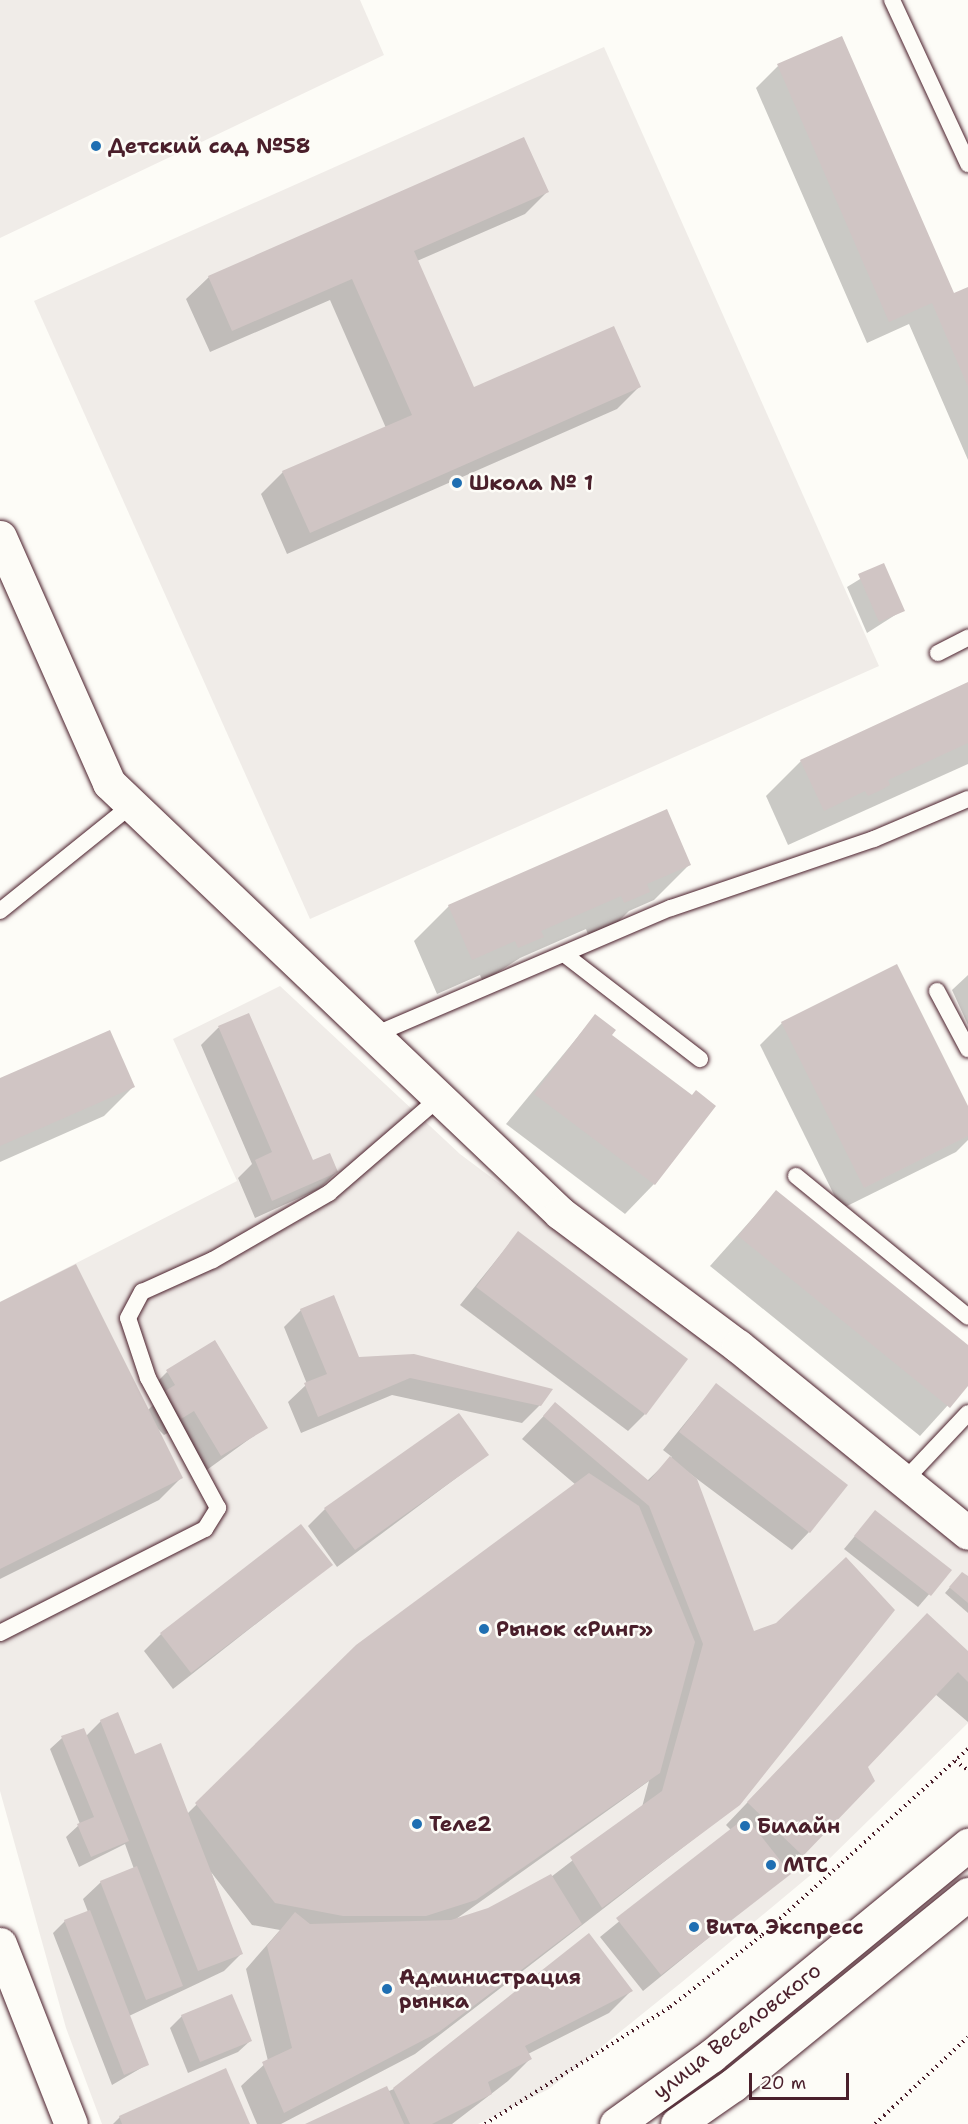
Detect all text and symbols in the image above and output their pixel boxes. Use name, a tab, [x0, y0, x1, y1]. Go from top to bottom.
place label: Детский сад №58	[108, 133, 311, 159]
marker: Детский сад №58	[89, 139, 103, 153]
place label: Школа № 1	[469, 470, 593, 496]
marker: Школа № 1	[450, 476, 464, 490]
place label: Рынок «Ринг»	[496, 1616, 653, 1642]
marker: Рынок «Ринг»	[477, 1622, 491, 1636]
place label: Теле2	[429, 1811, 492, 1837]
place label: Билайн	[757, 1813, 840, 1839]
marker: Теле2	[410, 1817, 424, 1831]
marker: Билайн	[738, 1819, 752, 1833]
place label: МТС	[783, 1852, 828, 1878]
marker: МТС	[764, 1858, 778, 1872]
place label: Вита Экспресс	[706, 1914, 864, 1940]
marker: Вита Экспресс	[687, 1920, 701, 1934]
street label: улица Веселовского	[648, 1958, 826, 2104]
place label: Администрация рынка	[399, 1964, 581, 2014]
marker: Администрация рынка	[380, 1982, 394, 1996]
scale bar	[752, 2061, 852, 2099]
text: 20 m	[760, 2071, 806, 2095]

